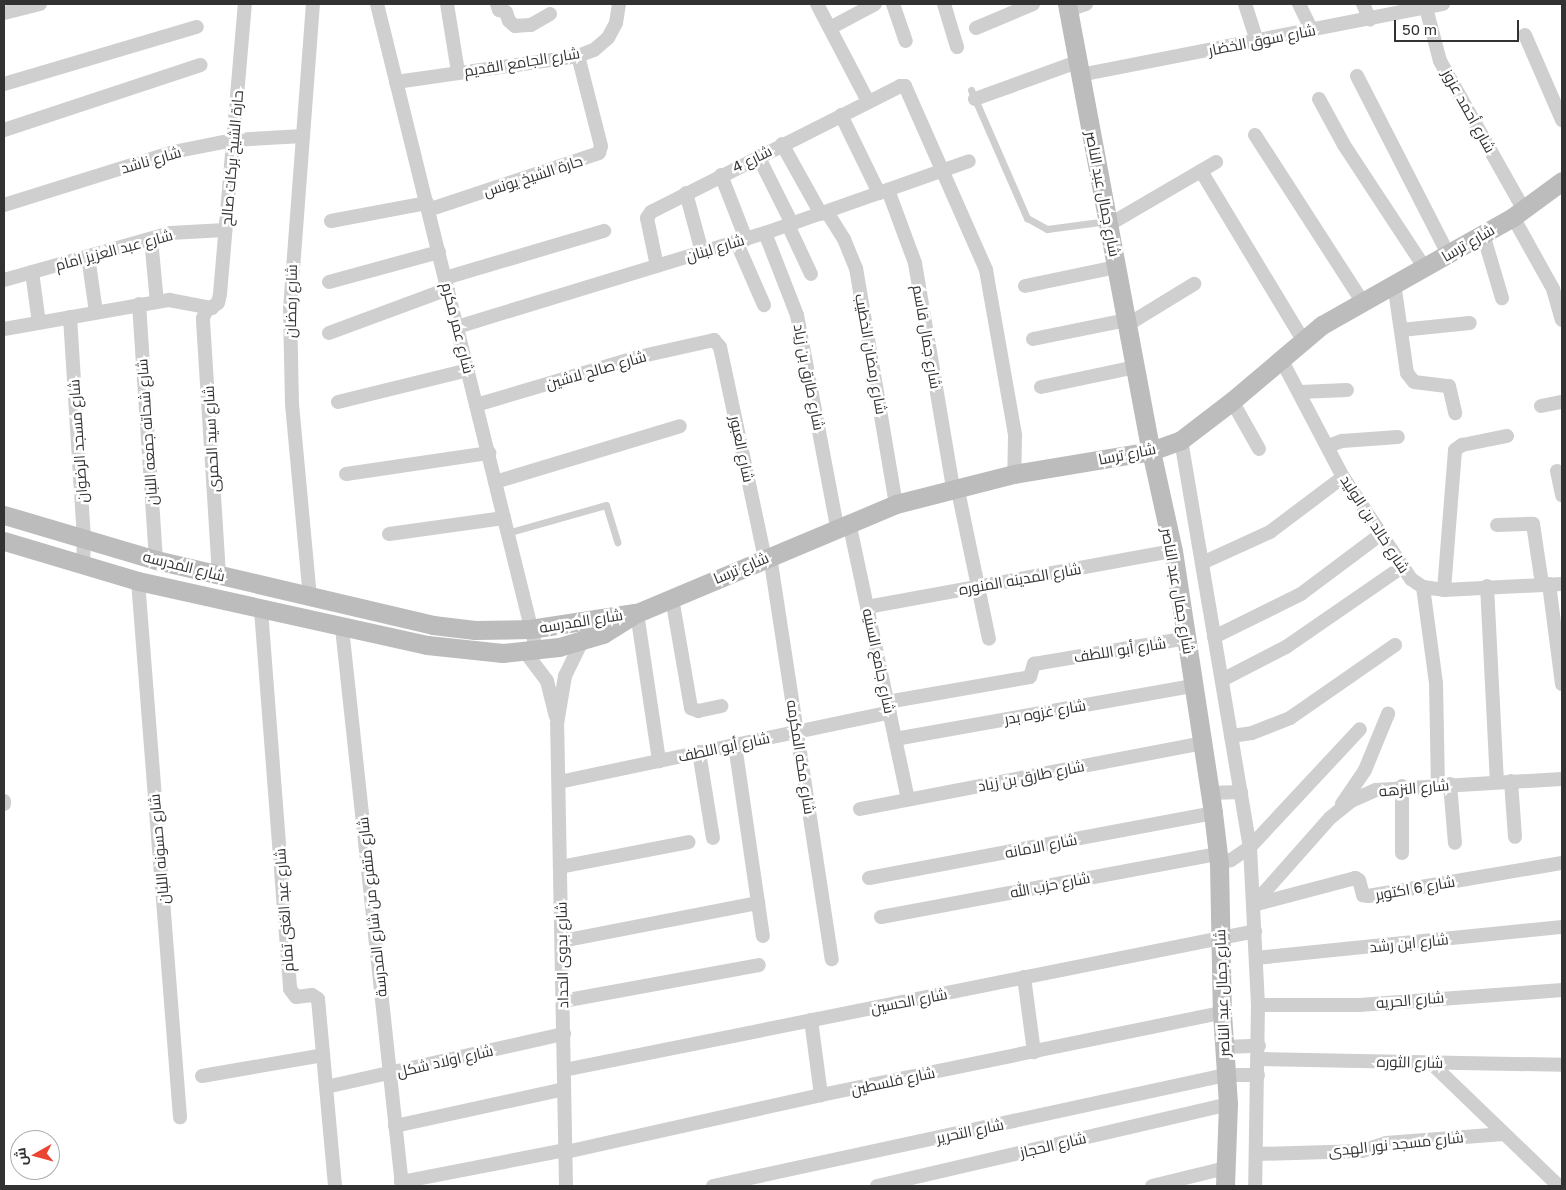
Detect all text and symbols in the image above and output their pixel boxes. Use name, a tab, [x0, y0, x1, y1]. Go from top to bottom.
scale bar	[1396, 10, 1521, 42]
text: 50 m	[1402, 20, 1437, 38]
street label: شارع سوق الخضار	[1207, 21, 1317, 59]
street label: شارع الجامع القديم	[463, 44, 581, 80]
street label: شارع أحمد عزوز	[1439, 66, 1499, 156]
street label: حارة الشيخ بركات صالح	[217, 89, 247, 227]
street label: شارع جمال عبد الناصر	[1082, 130, 1124, 258]
street label: شارع 4	[729, 142, 775, 176]
street label: شارع ناشد	[119, 143, 183, 177]
street label: حارة الشيخ يونس	[481, 151, 585, 201]
street label: شارع ترسا	[1438, 221, 1498, 265]
street label: شارع عبد العزيز امام	[53, 226, 175, 274]
street label: شارع لبنان	[684, 231, 746, 265]
street label: شارع رمضان	[281, 264, 301, 338]
street label: شارع عمر مكرم	[438, 280, 478, 376]
street label: شارع جمال قاسم	[909, 284, 945, 390]
street label: شارع رمضان الخطيب	[852, 292, 890, 416]
street label: شارع طارق بن زياد	[790, 322, 828, 432]
street label: شارع صالح لاشين	[544, 347, 648, 393]
street label: شارع شحاته جمعه اللبان	[133, 358, 161, 506]
street label: شارع مسجد الرضوان	[65, 379, 91, 503]
street label: شارع سيد الحمرى	[199, 385, 223, 493]
street label: شارع العبور	[726, 414, 758, 484]
street label: شارع ترسا	[1097, 440, 1157, 468]
street label: شارع خالد بن الوليد	[1337, 472, 1413, 576]
street label: شارع جمال عبد الناصر	[1158, 527, 1198, 655]
street label: شارع المدرسه	[141, 547, 227, 585]
street label: شارع ترسا	[711, 548, 771, 588]
street label: شارع المدينه المنوره	[957, 559, 1083, 599]
street label: شارع المدرسه	[538, 606, 624, 636]
street label: شارع جامع السنيه	[859, 607, 899, 715]
street label: شارع أبو اللطف	[1073, 634, 1167, 666]
street label: شارع غزوه بدر	[1003, 696, 1087, 728]
street label: شارع مكه المكرمه	[783, 698, 819, 816]
street label: شارع أبو اللطف	[677, 729, 771, 765]
street label: شارع طارق بن زياد	[976, 757, 1086, 795]
street label: شارع النزهه	[1378, 776, 1450, 800]
street label: شارع حسونه اللبان	[145, 793, 173, 905]
street label: شارع متفرع من شارع المدرسة	[354, 816, 390, 998]
street label: شارع الامانه	[1003, 830, 1079, 862]
street label: شارع عبد الغنى تمام	[271, 848, 297, 972]
street label: شارع حزب الله	[1008, 868, 1092, 902]
street label: شارع 6 اكتوبر	[1374, 872, 1456, 904]
street label: شارع بدوى الحداد	[552, 901, 572, 1009]
street label: شارع جمال عبد الناصر	[1211, 929, 1233, 1057]
street label: شارع ابن رشد	[1369, 930, 1449, 956]
street label: شارع الحسين	[869, 985, 949, 1017]
street label: شارع الحريه	[1375, 988, 1445, 1012]
street label: شارع اولاد شكل	[395, 1041, 495, 1081]
street label: شارع الثوره	[1376, 1052, 1444, 1072]
street label: شارع فلسطين	[849, 1063, 937, 1099]
street label: شارع التحرير	[935, 1115, 1005, 1147]
street label: شارع مسجد نور الهدى	[1327, 1128, 1465, 1160]
street label: شارع الحجاز	[1018, 1129, 1088, 1161]
north arrow	[10, 1130, 60, 1180]
text: ش	[11, 1147, 30, 1167]

